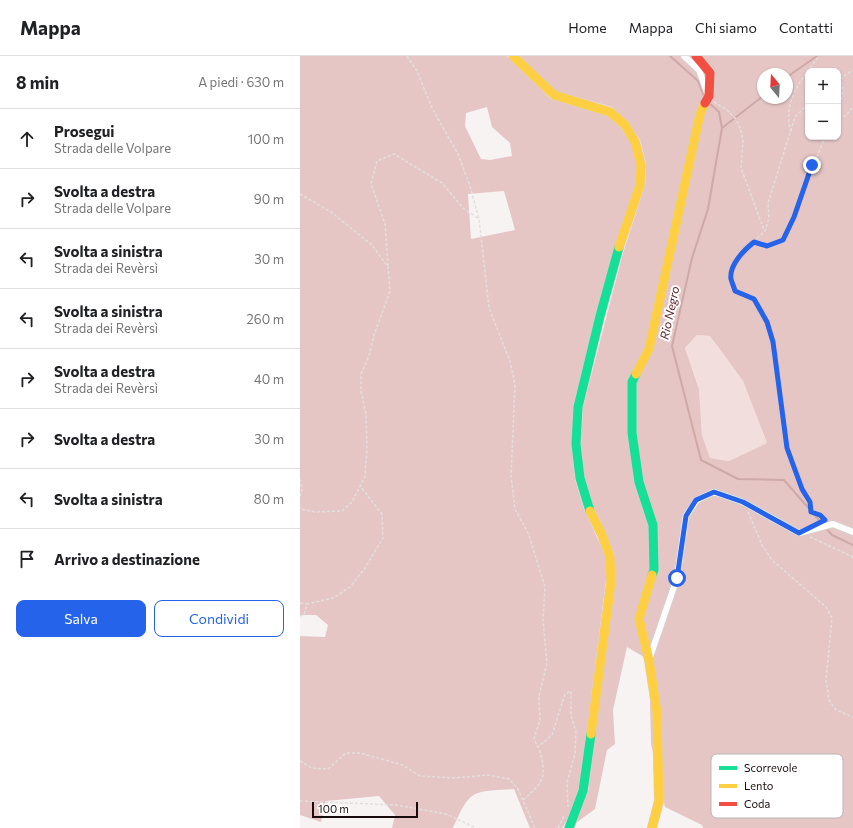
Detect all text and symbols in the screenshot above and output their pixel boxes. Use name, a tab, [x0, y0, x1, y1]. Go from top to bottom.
text: Mappa	[20, 16, 81, 39]
text: Home	[568, 19, 607, 36]
text: Mappa	[629, 19, 673, 36]
text: Chi siamo	[695, 19, 757, 36]
text: Contatti	[779, 19, 833, 36]
north arrow	[757, 68, 793, 104]
map controls	[805, 68, 841, 140]
button: +	[805, 68, 841, 104]
text: 8 min	[16, 72, 59, 93]
text: A piedi · 630 m	[198, 74, 284, 90]
button: −	[805, 104, 841, 140]
text: Prosegui	[54, 122, 114, 140]
icon: ahead	[16, 128, 38, 150]
text: 100 m	[248, 131, 284, 147]
text: Strada delle Volpare	[54, 140, 171, 156]
route end	[803, 156, 821, 174]
text: Svolta a destra	[54, 182, 155, 200]
icon: right	[16, 188, 38, 210]
text: 90 m	[254, 191, 284, 207]
text: Strada delle Volpare	[54, 200, 171, 216]
text: Svolta a sinistra	[54, 242, 163, 260]
icon: left	[16, 248, 38, 270]
text: 30 m	[254, 251, 284, 267]
text: Strada dei Revèrsì	[54, 260, 158, 276]
water label: Rio Negro	[657, 285, 682, 341]
text: Svolta a sinistra	[54, 302, 163, 320]
icon: left	[16, 308, 38, 330]
text: 260 m	[247, 311, 284, 327]
text: Strada dei Revèrsì	[54, 320, 158, 336]
text: Svolta a destra	[54, 362, 155, 380]
icon: right	[16, 368, 38, 390]
text: 40 m	[254, 371, 284, 387]
text: Strada dei Revèrsì	[54, 380, 158, 396]
icon: right	[16, 428, 38, 450]
text: Svolta a destra	[54, 430, 155, 448]
text: 30 m	[254, 431, 284, 447]
icon: left	[16, 488, 38, 510]
text: Svolta a sinistra	[54, 490, 163, 508]
text: 80 m	[254, 491, 284, 507]
icon: arrive	[16, 548, 38, 570]
text: Arrivo a destinazione	[54, 550, 200, 568]
route start	[668, 569, 686, 587]
button: Salva	[16, 600, 146, 637]
button: Condividi	[154, 600, 284, 637]
legend	[711, 754, 843, 818]
text: Scorrevole	[744, 761, 798, 774]
text: Lento	[744, 779, 774, 792]
text: Coda	[744, 797, 770, 810]
scale bar	[312, 800, 418, 819]
text: 100 m	[318, 802, 349, 815]

